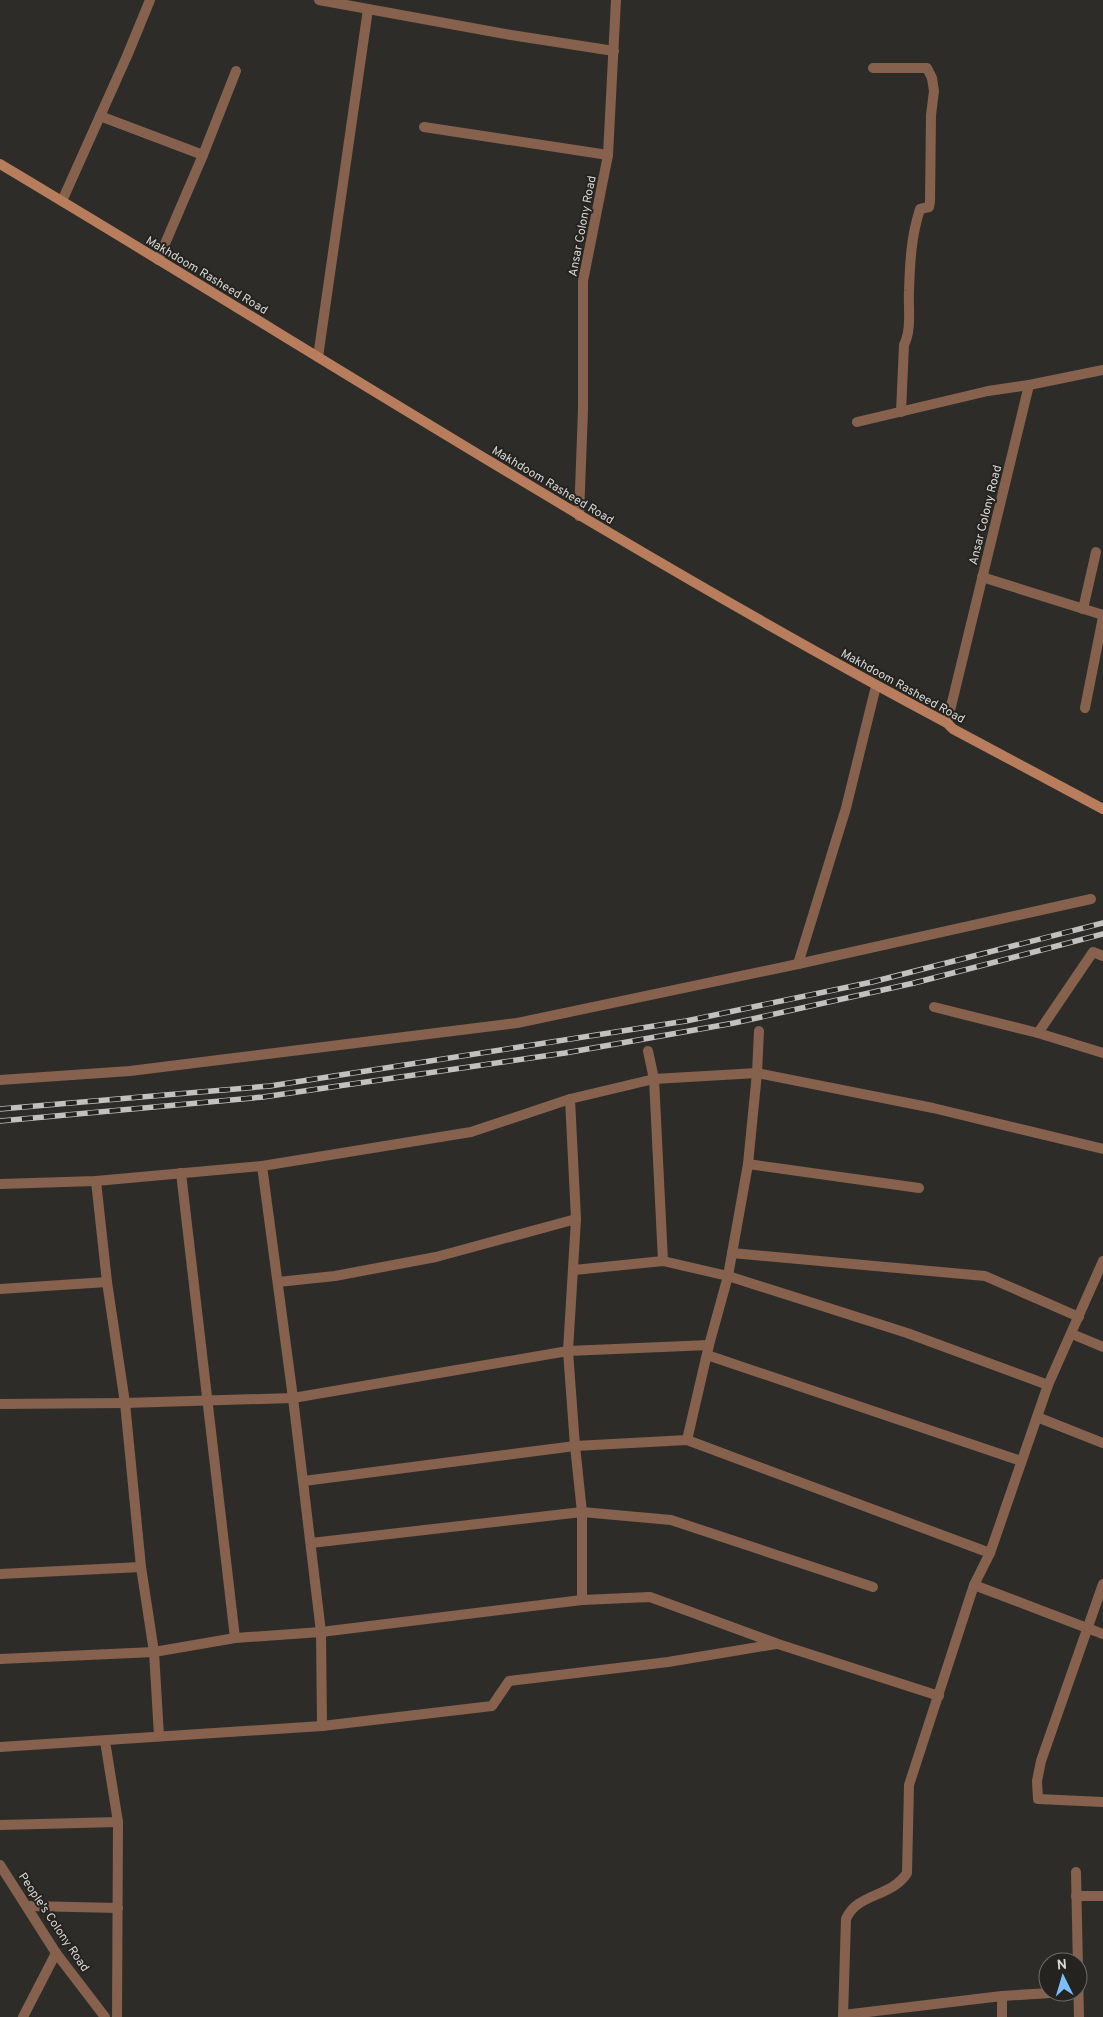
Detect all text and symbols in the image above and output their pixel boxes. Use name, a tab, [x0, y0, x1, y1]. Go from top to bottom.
street label: Ansar Colony Road	[565, 174, 601, 278]
street label: Makhdoom Rasheed Road	[143, 233, 270, 319]
street label: Makhdoom Rasheed Road	[489, 443, 616, 529]
street label: Ansar Colony Road	[966, 464, 1006, 567]
street label: Makhdoom Rasheed Road	[838, 646, 967, 728]
street label: People's Colony Road	[14, 1870, 92, 1975]
north arrow	[1038, 1952, 1088, 2002]
text: N	[1056, 1957, 1068, 1974]

